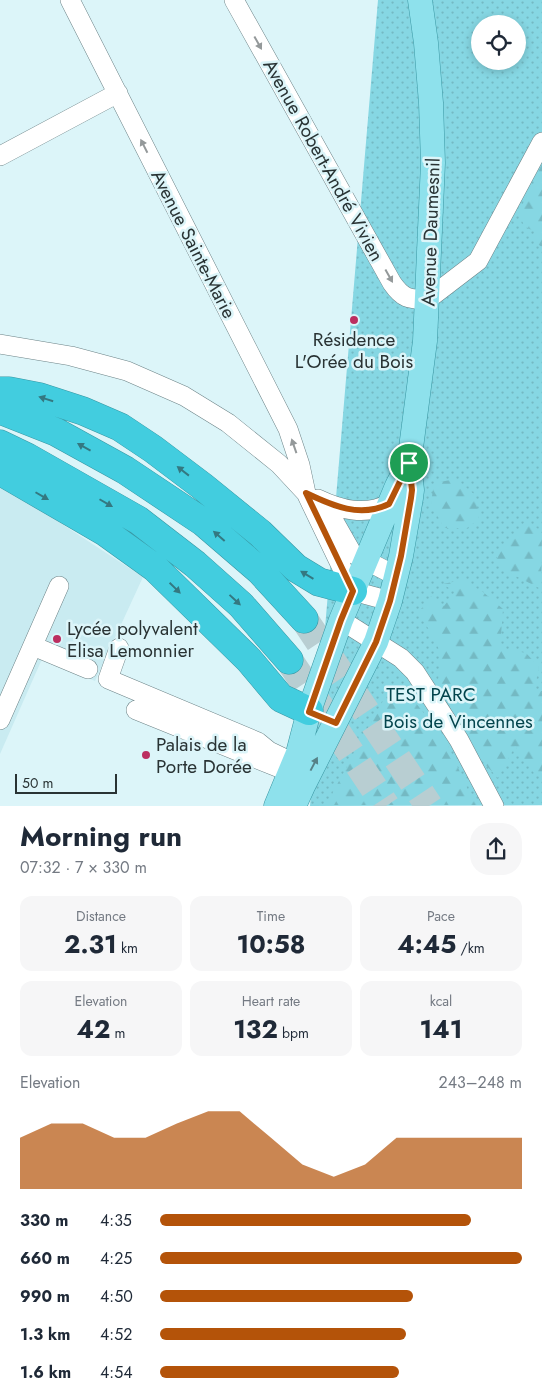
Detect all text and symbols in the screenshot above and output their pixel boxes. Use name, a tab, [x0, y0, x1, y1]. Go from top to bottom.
map controls	[471, 15, 526, 70]
button: locate	[471, 15, 526, 70]
one-way arrow	[254, 35, 262, 50]
street label: Avenue Robert-André Vivien	[257, 54, 390, 266]
one-way arrow	[140, 138, 148, 153]
street label: Avenue Daumesnil	[414, 157, 447, 307]
street label: Avenue Sainte-Marie	[144, 165, 243, 323]
one-way arrow	[384, 269, 393, 283]
marker: Résidence L'Orée du Bois	[348, 314, 360, 326]
place label: Résidence L'Orée du Bois	[295, 326, 413, 375]
one-way arrow	[39, 395, 54, 403]
one-way arrow	[289, 438, 297, 453]
pin	[388, 442, 430, 484]
one-way arrow	[77, 443, 91, 451]
icon: arrive	[395, 449, 423, 477]
one-way arrow	[176, 466, 190, 476]
one-way arrow	[36, 491, 49, 500]
one-way arrow	[100, 498, 113, 507]
one-way arrow	[213, 531, 226, 542]
one-way arrow	[301, 571, 314, 580]
one-way arrow	[169, 581, 181, 593]
one-way arrow	[229, 594, 241, 606]
place label: Lycée polyvalent Elisa Lemonnier	[67, 615, 198, 664]
marker: Lycée polyvalent Elisa Lemonnier	[51, 633, 63, 645]
park label: TEST PARC	[386, 681, 476, 708]
park label: Bois de Vincennes	[383, 708, 533, 735]
place label: Palais de la Porte Dorée	[156, 731, 252, 780]
marker: Palais de la Porte Dorée	[140, 749, 152, 761]
one-way arrow	[310, 757, 318, 771]
scale bar	[15, 771, 118, 794]
text: 50 m	[22, 773, 53, 793]
text: Morning run	[20, 816, 182, 857]
button: share	[470, 823, 522, 875]
text: 07:32 · 7 × 330 m	[20, 856, 147, 879]
text: Distance	[76, 906, 126, 926]
text: Time	[257, 906, 285, 926]
text: Pace	[427, 906, 455, 926]
text: 2.31	[64, 926, 117, 962]
text: 10:58	[236, 926, 306, 962]
text: 4:45	[397, 926, 456, 962]
text: km	[117, 938, 138, 958]
text: /km	[456, 938, 485, 958]
text: Elevation	[75, 991, 127, 1011]
text: Heart rate	[242, 991, 300, 1011]
text: kcal	[430, 991, 452, 1011]
text: 42	[77, 1011, 110, 1047]
text: 132	[233, 1011, 278, 1047]
text: 141	[420, 1011, 462, 1047]
text: m	[110, 1023, 125, 1043]
text: bpm	[278, 1023, 309, 1043]
text: Elevation	[20, 1071, 80, 1094]
text: 243–248 m	[439, 1071, 522, 1094]
text: 330 m	[20, 1209, 68, 1232]
text: 4:35	[100, 1209, 132, 1232]
text: 660 m	[20, 1247, 70, 1270]
text: 4:25	[100, 1247, 132, 1270]
text: 990 m	[20, 1285, 70, 1308]
text: 4:50	[100, 1285, 133, 1308]
text: 1.3 km	[20, 1323, 70, 1346]
text: 4:52	[100, 1323, 132, 1346]
text: 1.6 km	[20, 1361, 71, 1384]
text: 4:54	[100, 1361, 132, 1384]

